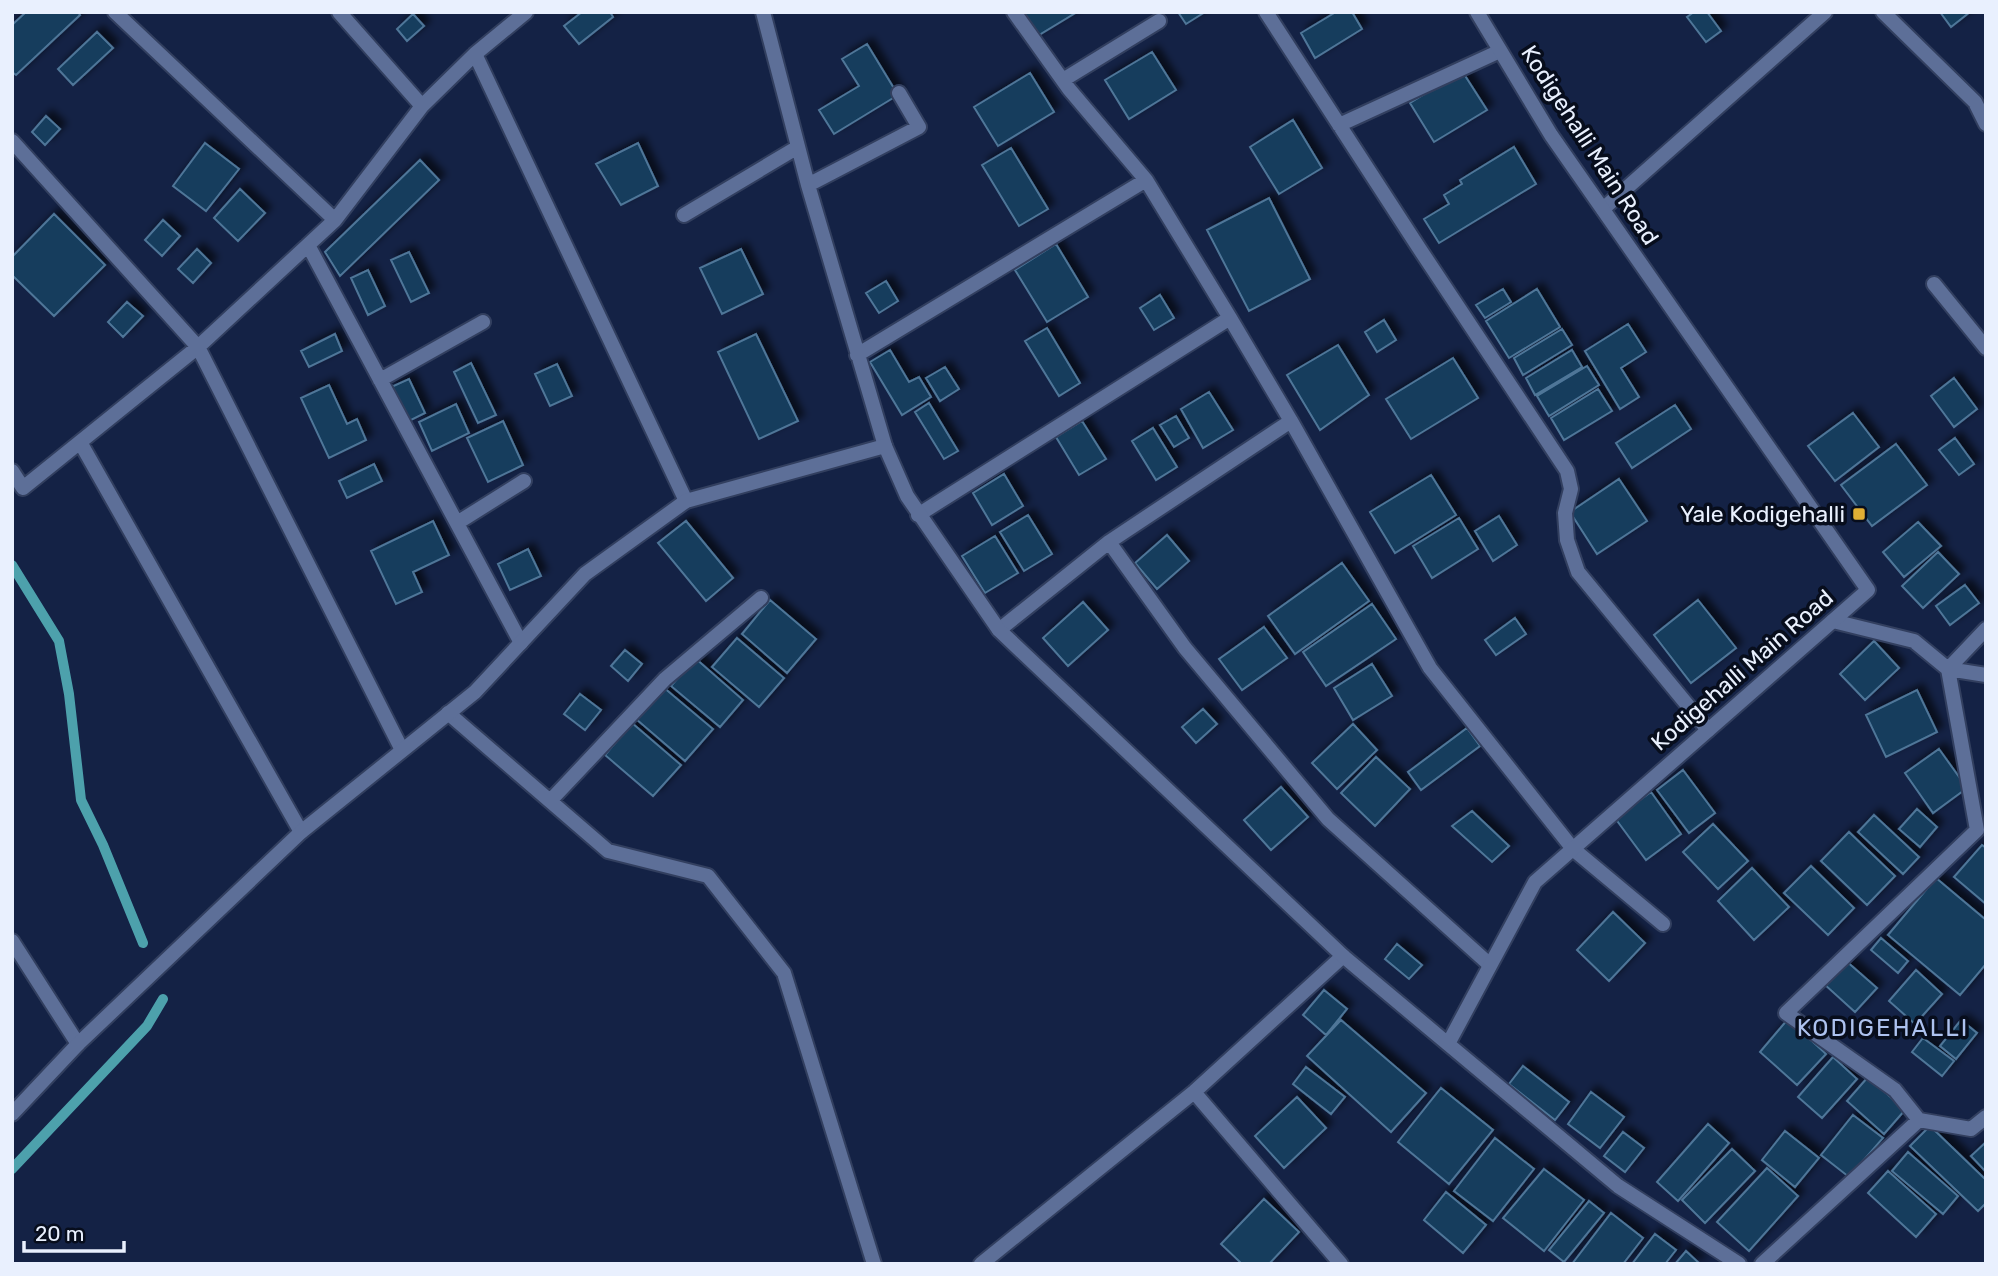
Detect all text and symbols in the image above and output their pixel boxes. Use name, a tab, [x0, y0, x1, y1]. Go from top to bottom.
street label: Kodigehalli Main Road	[1515, 40, 1665, 250]
place label: Yale Kodigehalli	[1680, 500, 1845, 528]
marker: Yale Kodigehalli	[1851, 506, 1867, 522]
street label: Kodigehalli Main Road	[1645, 583, 1839, 757]
district label: KODIGEHALLI	[1797, 1014, 1969, 1042]
scale bar	[24, 1210, 124, 1254]
text: 20 m	[35, 1221, 84, 1246]

